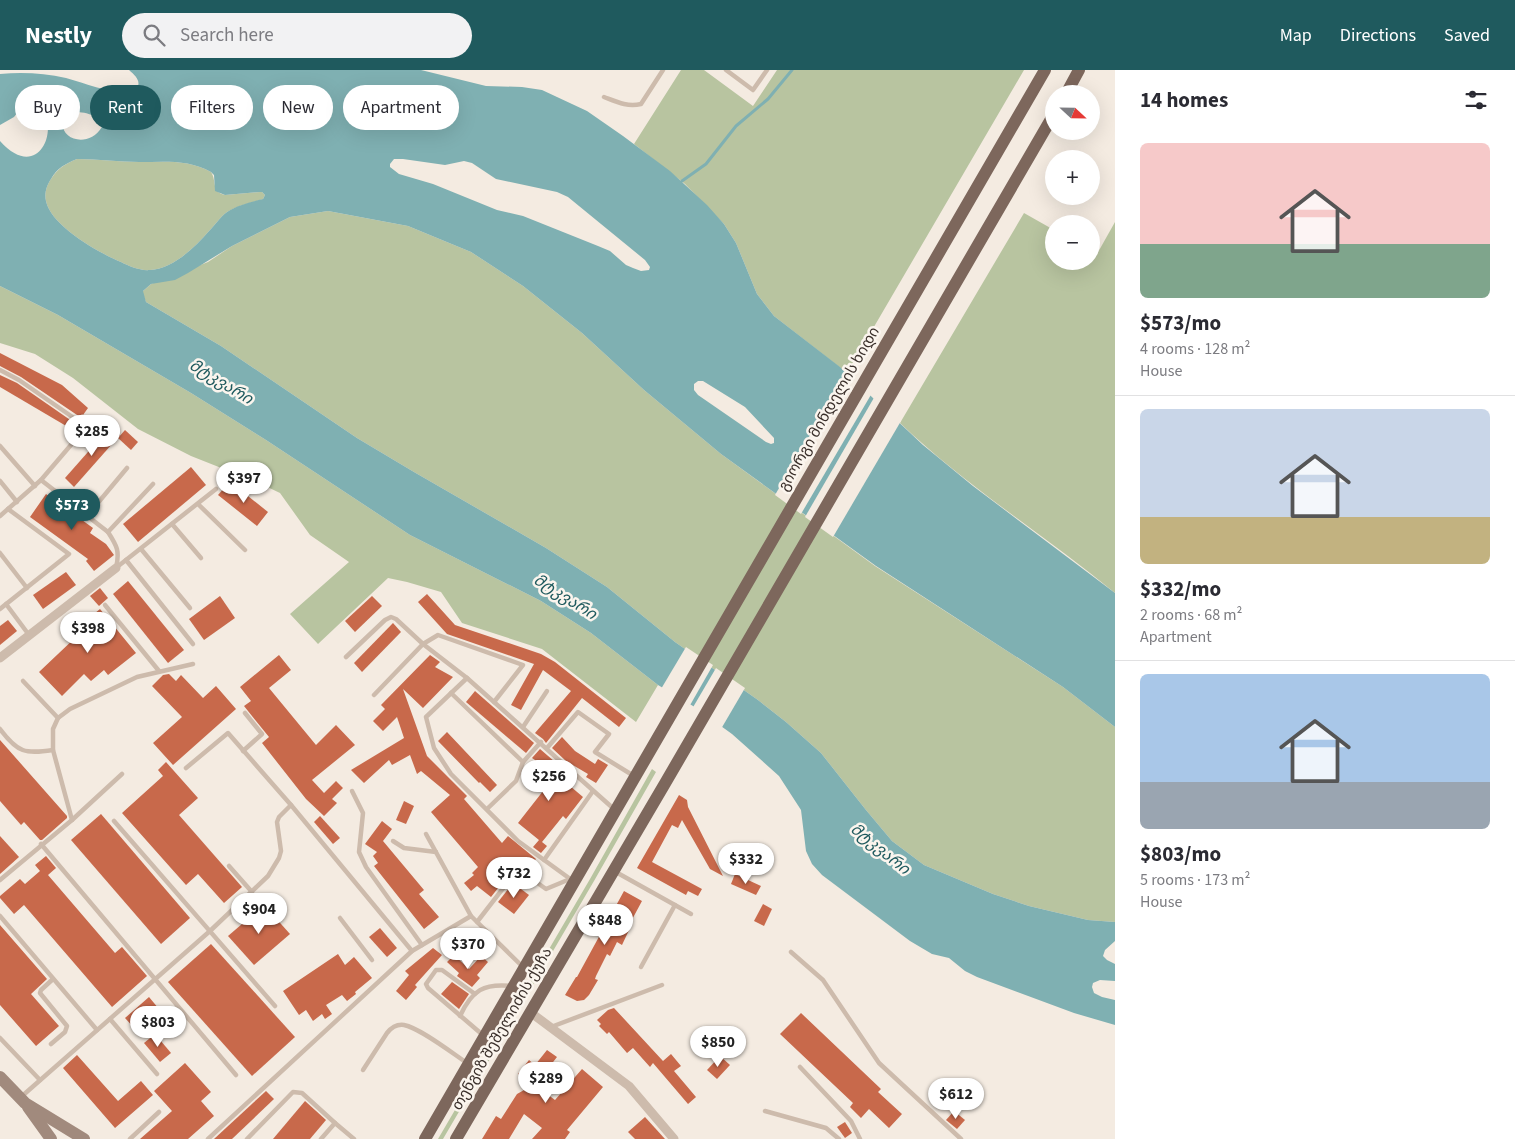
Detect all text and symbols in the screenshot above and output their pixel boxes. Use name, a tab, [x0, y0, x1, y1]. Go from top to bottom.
search box	[122, 13, 472, 58]
text: Nestly	[25, 18, 92, 53]
icon: search	[140, 21, 168, 49]
text: Search here	[180, 22, 274, 49]
text: Map	[1280, 23, 1312, 48]
text: Directions	[1340, 23, 1416, 48]
text: Saved	[1444, 23, 1490, 48]
chip: Buy	[15, 85, 80, 130]
chip: Rent	[90, 85, 161, 130]
chip: Filters	[171, 85, 253, 130]
chip: New	[263, 85, 333, 130]
chip: Apartment	[343, 85, 459, 130]
north arrow	[1045, 85, 1100, 140]
map controls	[1045, 85, 1100, 270]
text: 14 homes	[1140, 85, 1228, 115]
icon: filters	[1462, 86, 1490, 114]
button: +	[1045, 150, 1100, 205]
icon: home	[1270, 176, 1360, 266]
button: −	[1045, 215, 1100, 270]
text: $573/mo	[1140, 308, 1221, 338]
street label: გიორგი მინდელის ხიდი	[773, 323, 885, 495]
text: 4 rooms · 128 m²	[1140, 338, 1250, 360]
water label: მტკვარი	[185, 354, 258, 410]
text: House	[1140, 360, 1182, 382]
pin: $285	[62, 414, 122, 457]
text: $285	[75, 420, 109, 442]
icon: home	[1270, 441, 1360, 531]
pin: $397	[214, 462, 274, 504]
text: $397	[227, 467, 261, 489]
pin: $573	[42, 488, 102, 531]
text: $573	[55, 494, 89, 516]
water label: მტკვარი	[529, 569, 601, 625]
text: $332/mo	[1140, 574, 1221, 604]
text: 2 rooms · 68 m²	[1140, 604, 1242, 626]
pin: $398	[58, 612, 118, 654]
text: $398	[71, 617, 105, 639]
text: Apartment	[1140, 626, 1212, 648]
icon: home	[1270, 706, 1360, 796]
pin: $256	[519, 760, 579, 802]
text: $256	[532, 765, 566, 787]
water label: მტკვარი	[846, 818, 915, 880]
text: $803/mo	[1140, 839, 1221, 869]
pin: $332	[716, 842, 776, 885]
text: $332	[729, 848, 763, 870]
pin: $732	[484, 856, 544, 899]
text: $732	[497, 862, 531, 884]
text: 5 rooms · 173 m²	[1140, 869, 1250, 891]
text: House	[1140, 891, 1182, 913]
pin: $904	[229, 892, 289, 935]
text: $904	[242, 898, 276, 920]
pin: $848	[575, 904, 635, 946]
text: $848	[588, 909, 622, 931]
pin: $370	[438, 928, 498, 970]
text: $370	[451, 933, 485, 955]
street label: თენგიზ შეშელიძის ქუჩა	[447, 944, 557, 1114]
pin: $803	[128, 1006, 188, 1048]
text: $803	[141, 1011, 175, 1033]
pin: $850	[688, 1026, 748, 1068]
text: $850	[701, 1031, 735, 1053]
pin: $289	[516, 1062, 576, 1104]
text: $289	[529, 1067, 563, 1089]
pin: $612	[926, 1078, 986, 1120]
text: $612	[939, 1083, 973, 1105]

